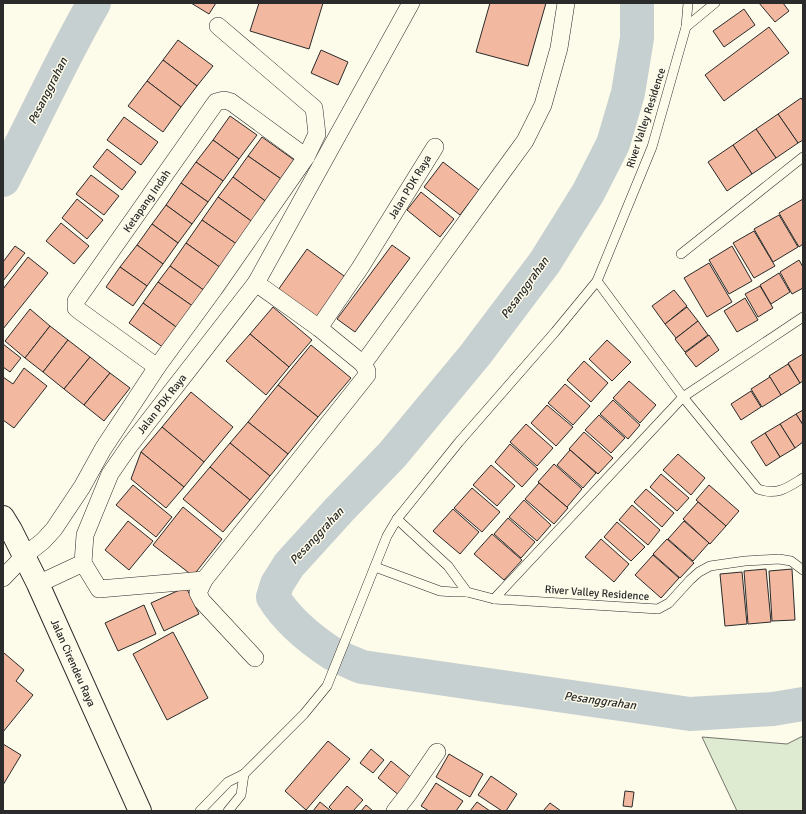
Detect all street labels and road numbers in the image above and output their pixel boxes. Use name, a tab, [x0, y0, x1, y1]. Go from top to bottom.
street label: River Valley Residence	[624, 66, 668, 170]
street label: Jalan PDK Raya	[386, 152, 434, 221]
street label: Ketapang Indah	[121, 167, 173, 235]
street label: Jalan PDK Raya	[135, 371, 190, 437]
street label: River Valley Residence	[544, 583, 650, 603]
street label: Jalan Cirendeu Raya	[48, 617, 98, 709]

